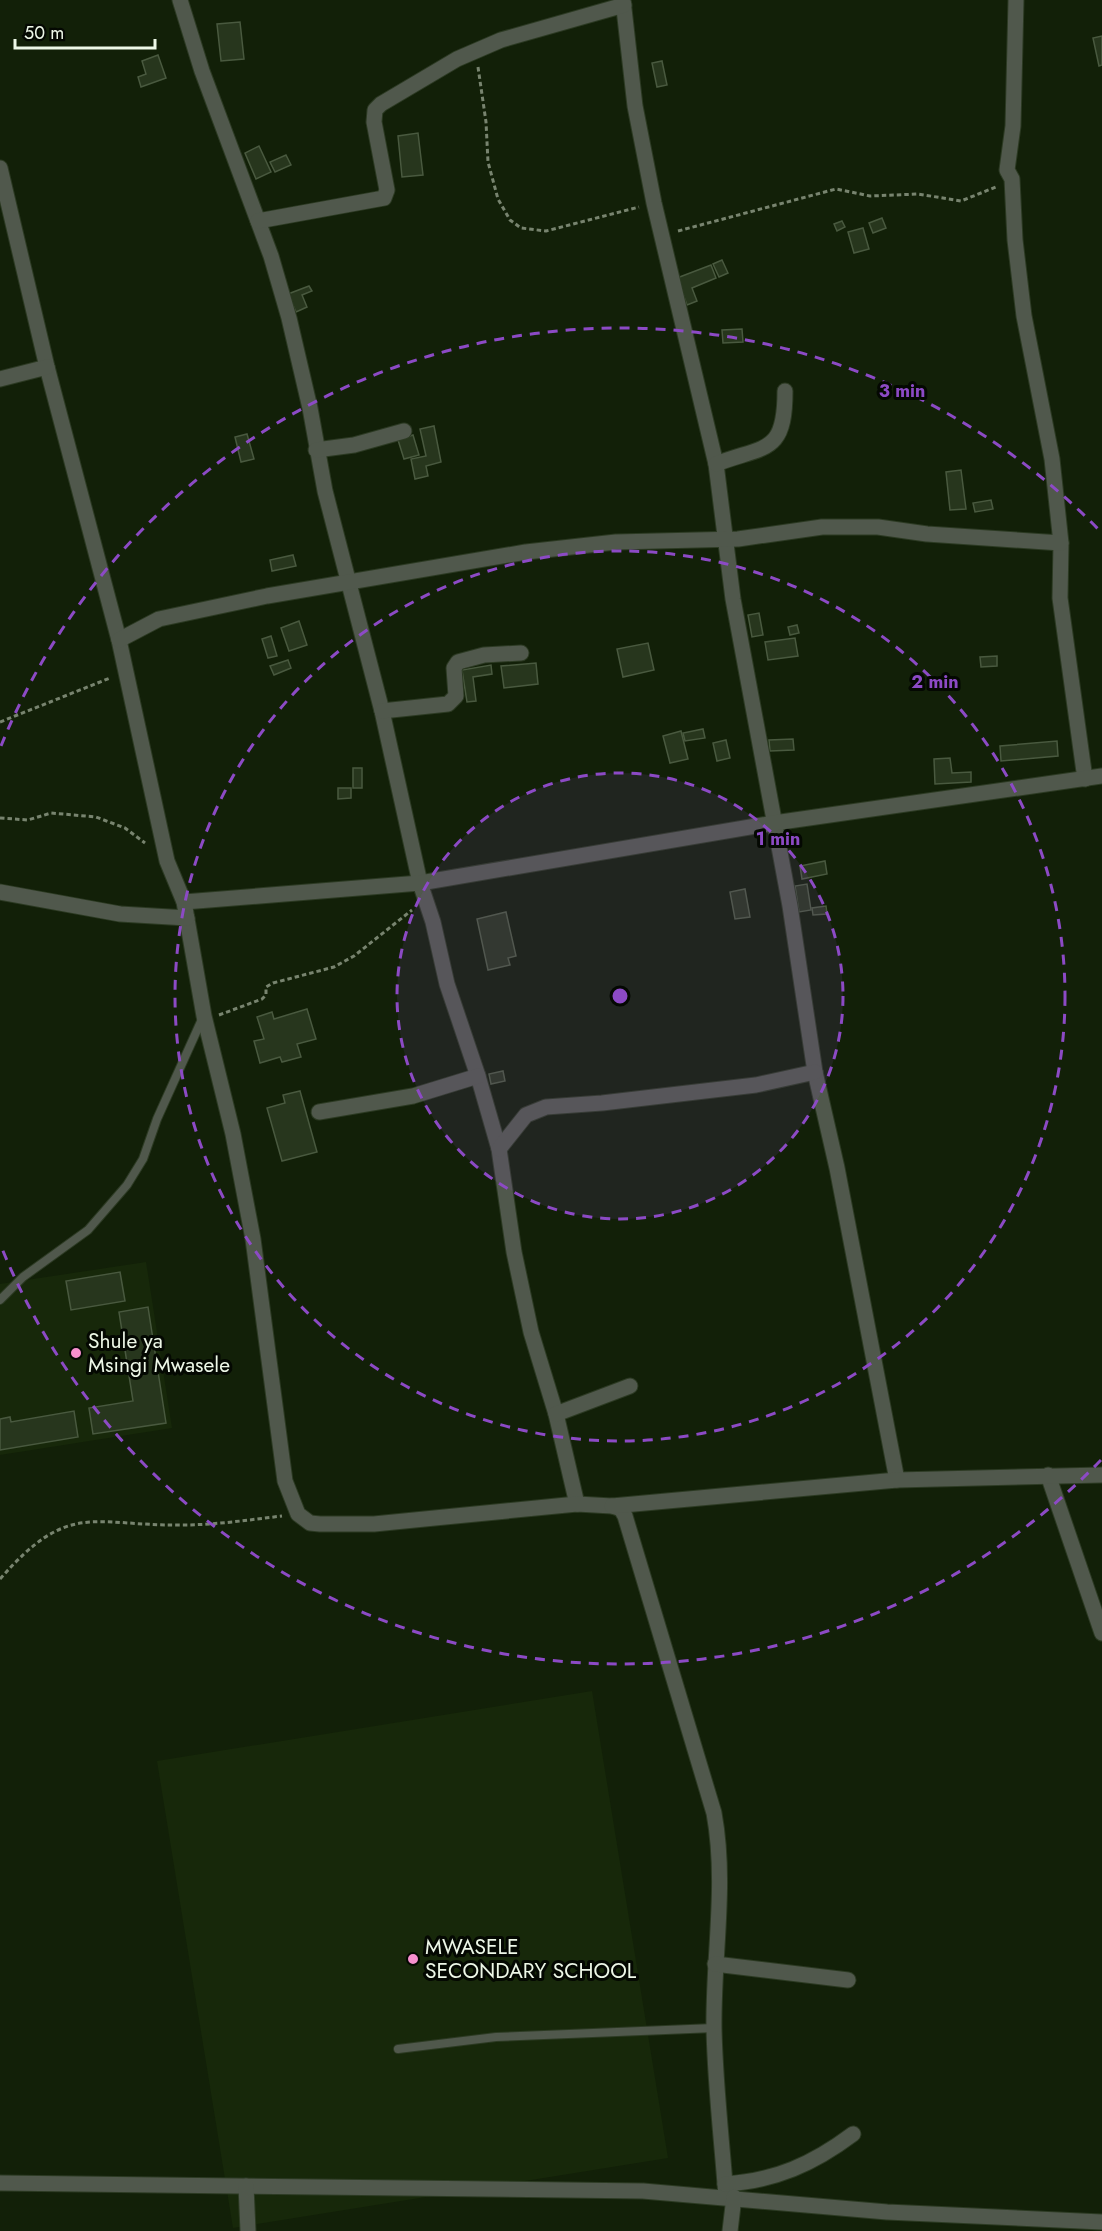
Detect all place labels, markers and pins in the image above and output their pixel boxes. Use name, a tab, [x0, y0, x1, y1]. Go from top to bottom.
centre of rings	[610, 986, 630, 1006]
place label: Shule ya Msingi Mwasele	[88, 1326, 230, 1380]
marker: Shule ya Msingi Mwasele	[69, 1346, 83, 1360]
place label: MWASELE SECONDARY SCHOOL	[425, 1932, 637, 1986]
marker: MWASELE SECONDARY SCHOOL	[406, 1952, 420, 1966]

